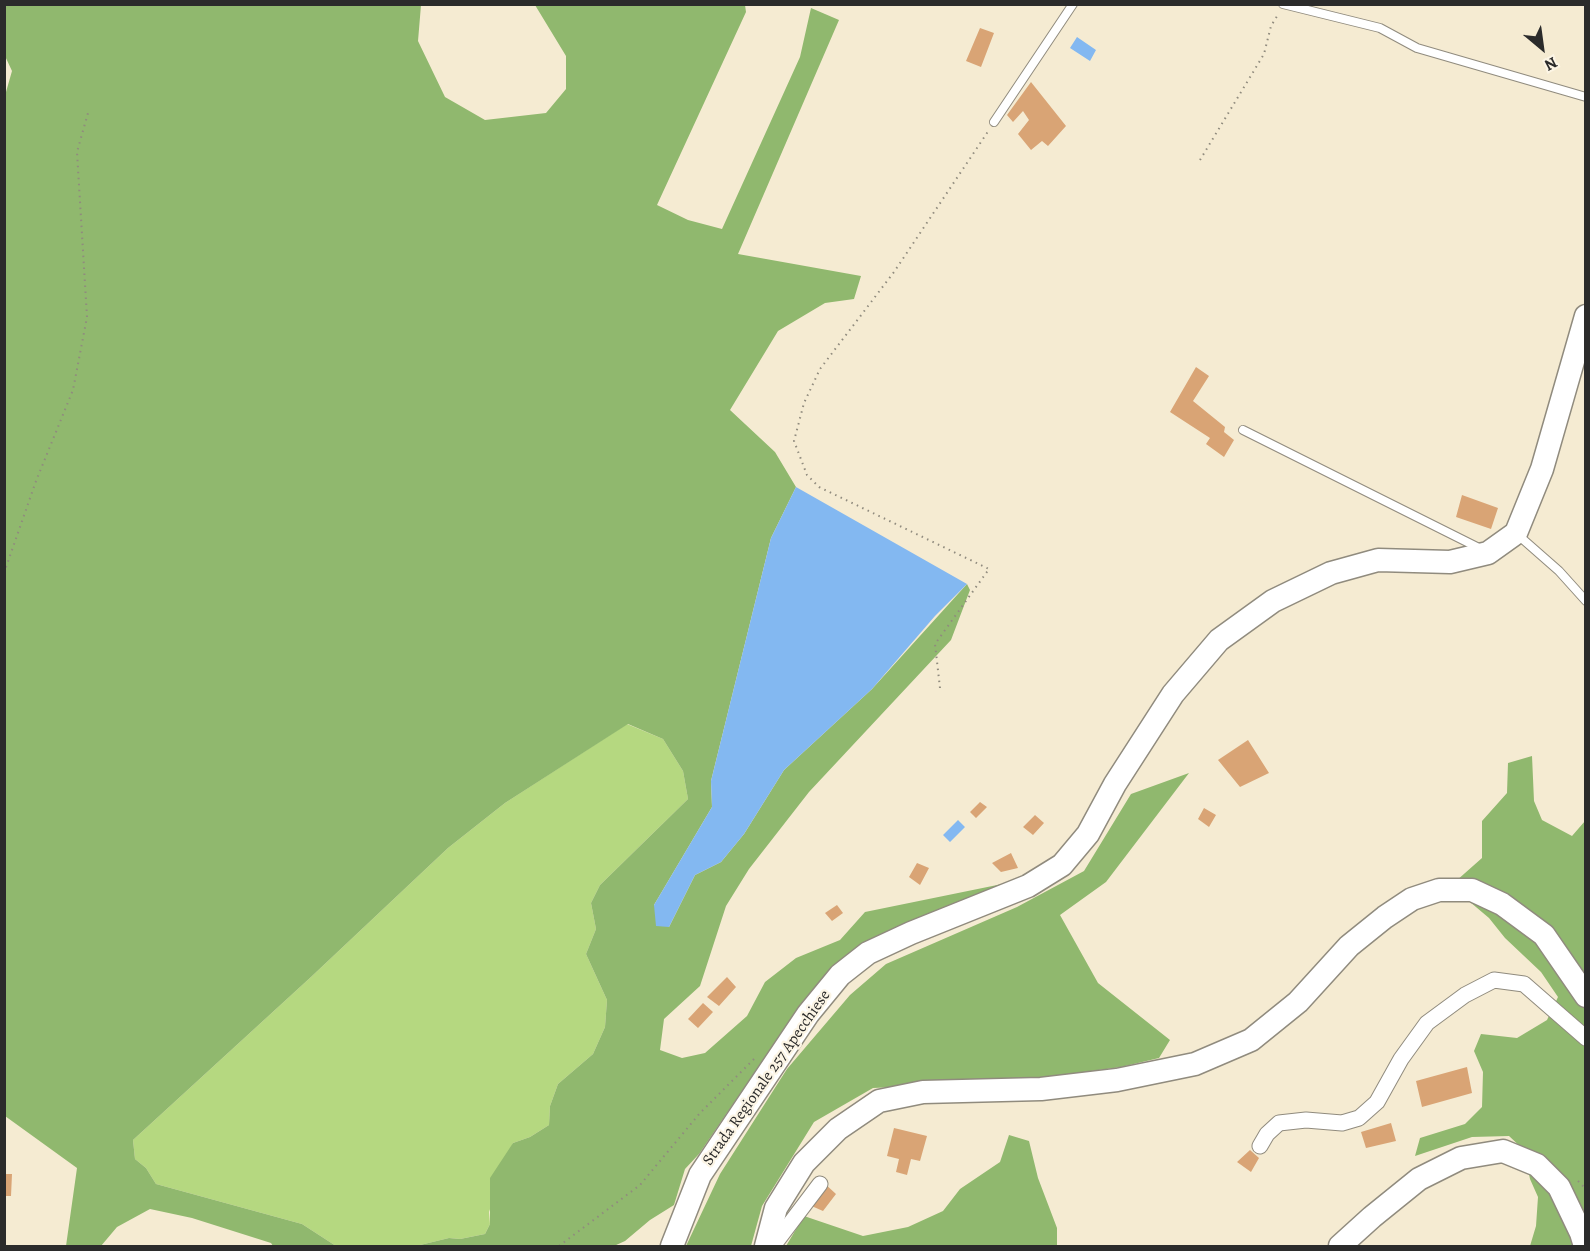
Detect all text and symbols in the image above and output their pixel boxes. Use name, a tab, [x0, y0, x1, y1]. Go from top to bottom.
north arrow	[1512, 18, 1572, 78]
text: N	[1540, 51, 1561, 76]
street label: Strada Regionale 257 Apecchiese	[699, 987, 835, 1169]

